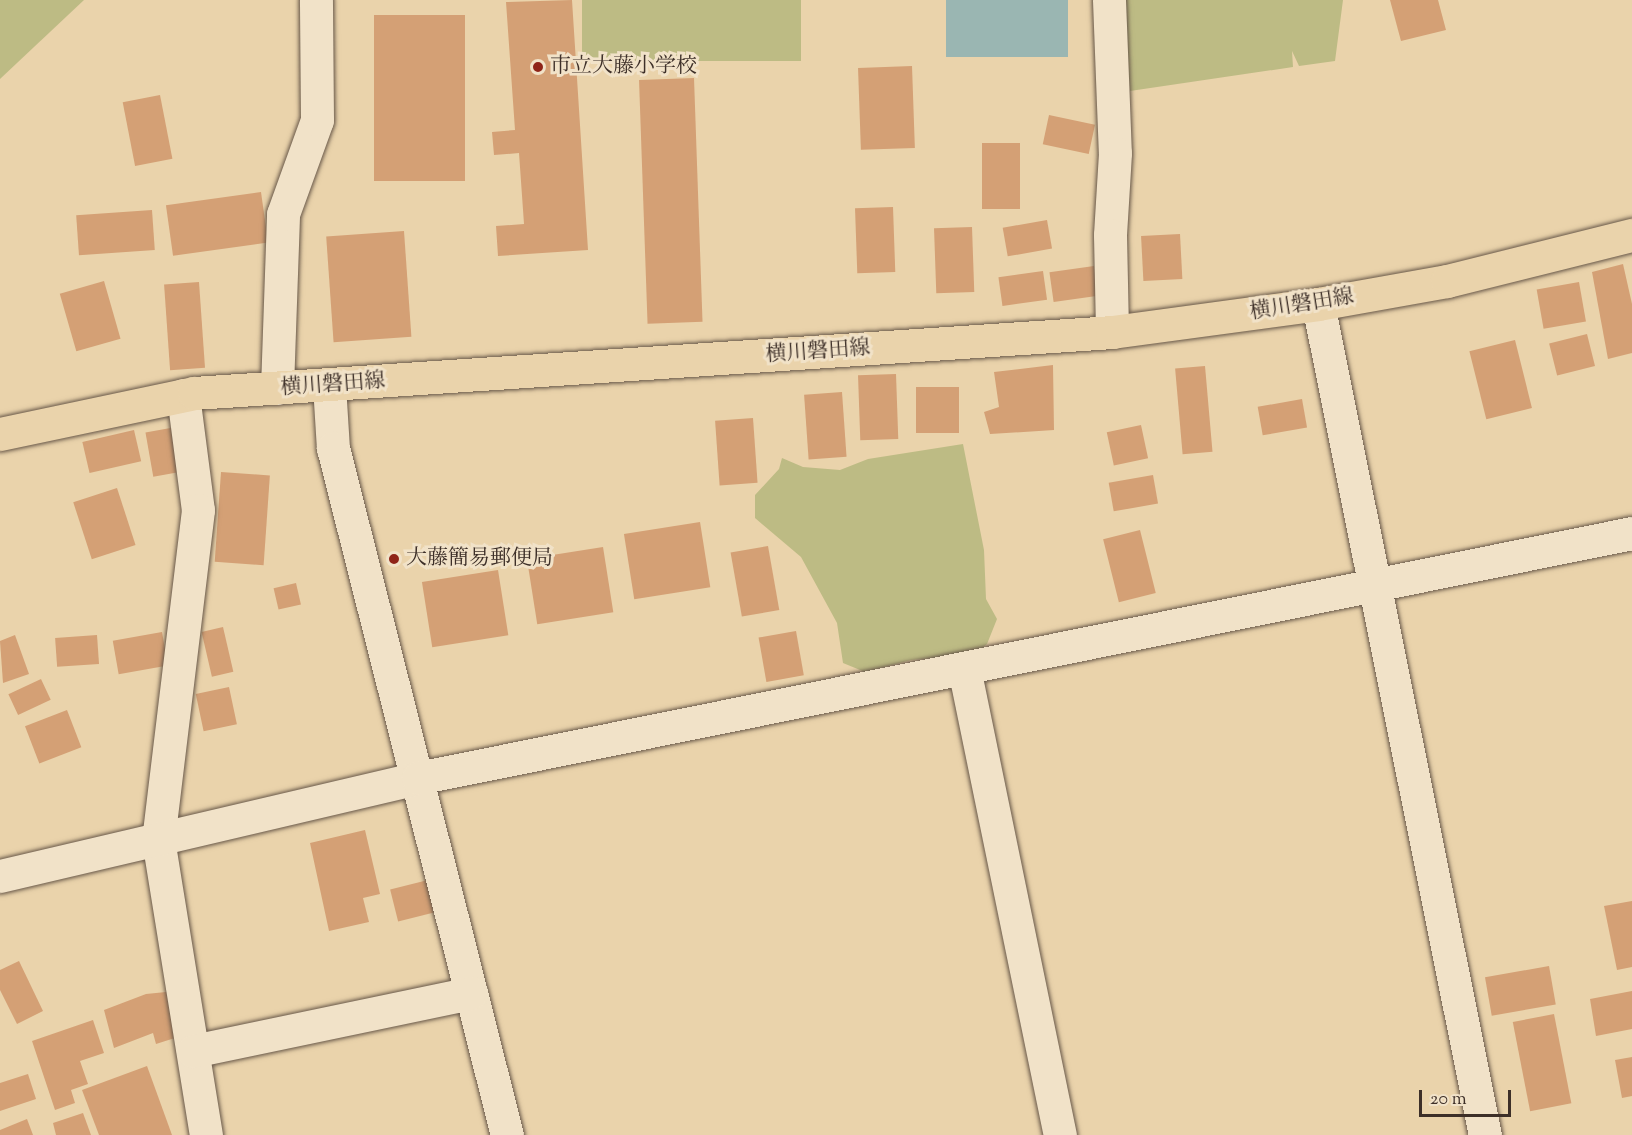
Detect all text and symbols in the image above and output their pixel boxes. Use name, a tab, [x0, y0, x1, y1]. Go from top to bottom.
place label: 市立大藤小学校	[550, 54, 697, 80]
marker: 市立大藤小学校	[531, 60, 545, 74]
street label: 横川磐田線	[1248, 284, 1356, 326]
street label: 横川磐田線	[765, 336, 871, 368]
street label: 横川磐田線	[280, 369, 386, 401]
place label: 大藤簡易郵便局	[406, 546, 553, 572]
marker: 大藤簡易郵便局	[387, 552, 401, 566]
scale bar	[1422, 1078, 1514, 1116]
text: 20 m	[1430, 1087, 1467, 1113]

